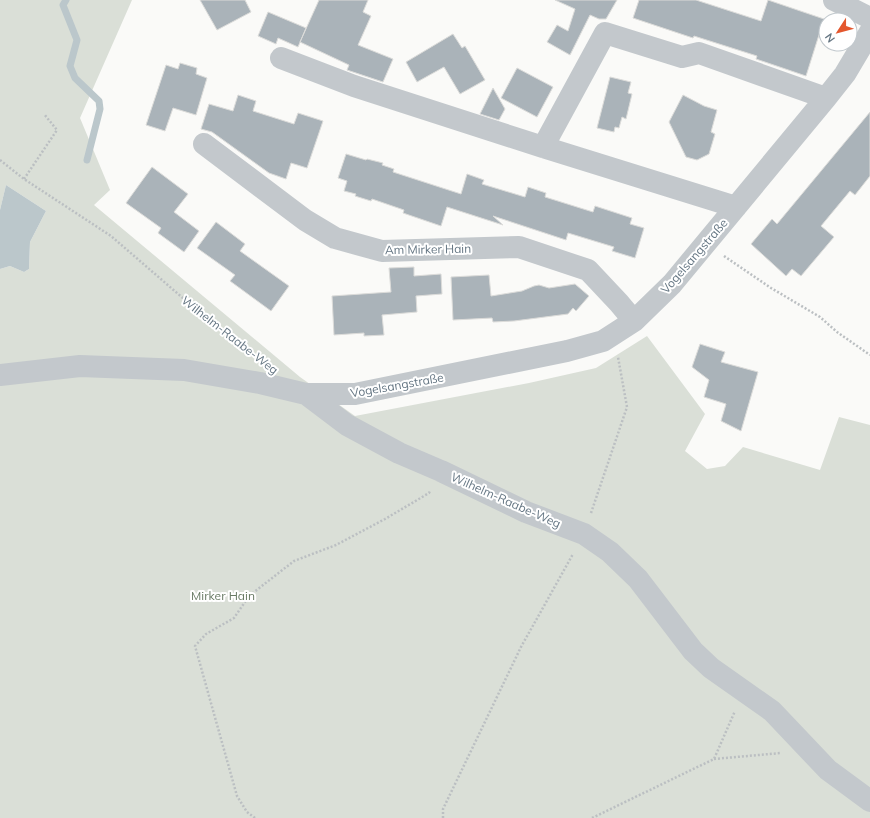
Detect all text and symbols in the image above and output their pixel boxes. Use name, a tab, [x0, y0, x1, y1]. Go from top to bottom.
north arrow	[818, 12, 858, 52]
text: N	[822, 30, 838, 45]
street label: Vogelsangstraße	[657, 215, 731, 297]
street label: Am Mirker Hain	[385, 241, 471, 257]
street label: Wilhelm-Raabe-Weg	[179, 293, 281, 377]
street label: Vogelsangstraße	[349, 369, 445, 401]
street label: Wilhelm-Raabe-Weg	[449, 469, 563, 531]
park label: Mirker Hain	[191, 588, 255, 603]

